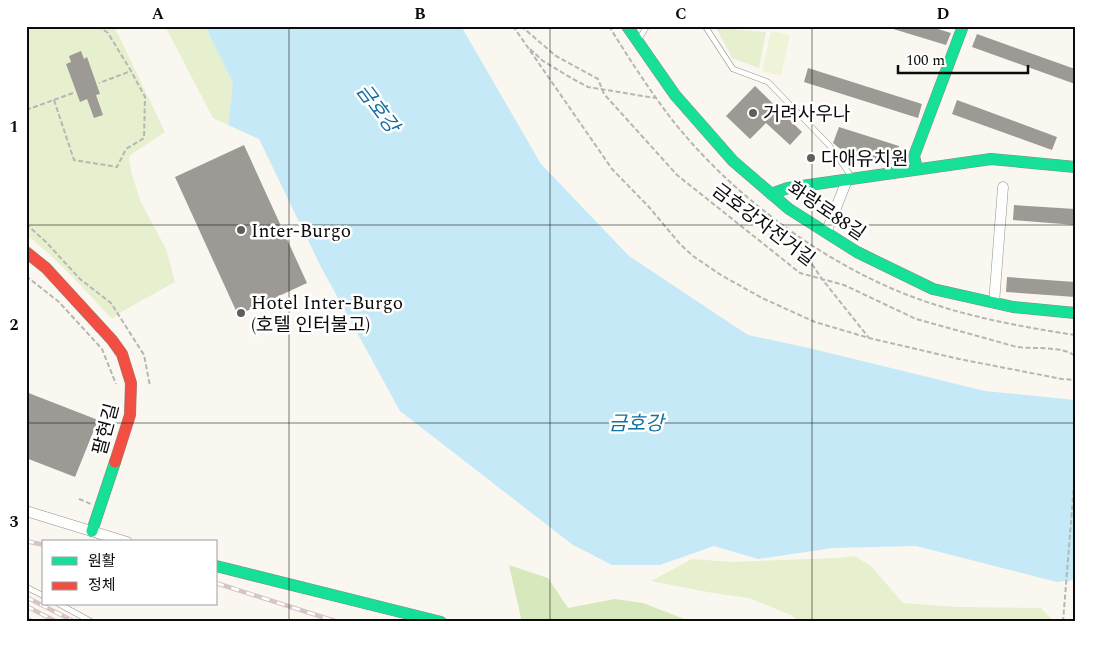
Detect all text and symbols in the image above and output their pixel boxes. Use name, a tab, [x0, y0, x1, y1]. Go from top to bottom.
text: A	[152, 2, 165, 26]
text: B	[414, 2, 426, 26]
text: C	[675, 2, 687, 26]
text: D	[937, 2, 950, 26]
scale bar	[898, 42, 1028, 74]
text: 100 m	[906, 49, 945, 72]
water label: 금호강	[349, 78, 407, 142]
place label: 거려사우나	[763, 100, 850, 129]
marker: 거려사우나	[747, 107, 759, 119]
text: 1	[10, 115, 18, 139]
place label: 다애유치원	[821, 145, 908, 174]
marker: 다애유치원	[805, 152, 817, 164]
street label: 화랑로88길	[781, 174, 871, 248]
street label: 금호강자전거길	[706, 177, 821, 274]
place label: Inter-Burgo	[251, 217, 351, 246]
marker: Inter-Burgo	[235, 224, 247, 236]
place label: Hotel Inter-Burgo (호텔 인터불고)	[251, 289, 403, 340]
marker: Hotel Inter-Burgo (호텔 인터불고)	[235, 307, 247, 319]
text: 2	[10, 313, 19, 337]
street label: 팔현길	[86, 400, 127, 458]
water label: 금호강	[608, 409, 666, 439]
text: 3	[10, 510, 19, 534]
legend	[42, 540, 218, 606]
text: 원활	[88, 550, 116, 573]
text: 정체	[88, 574, 116, 597]

